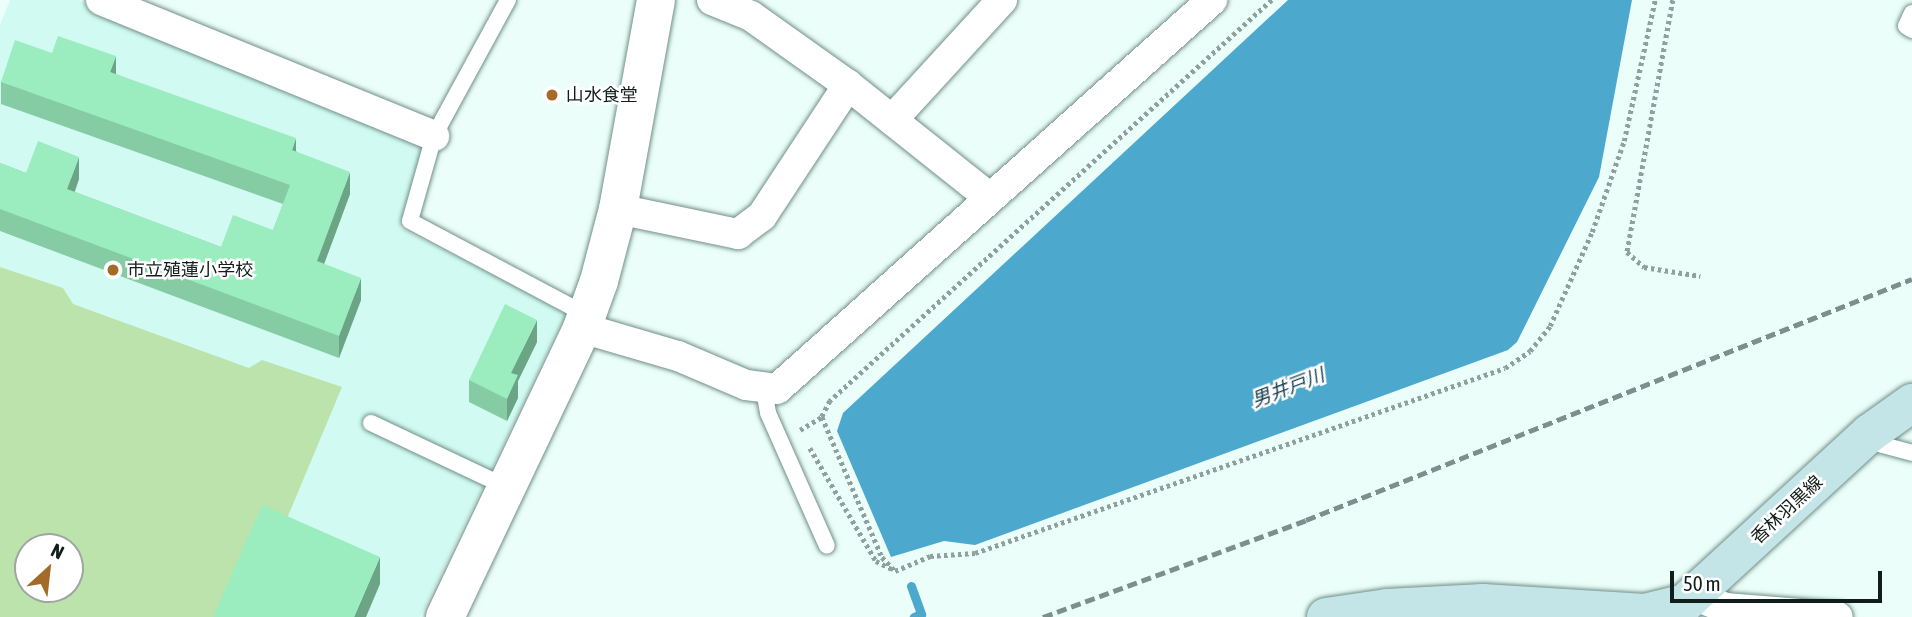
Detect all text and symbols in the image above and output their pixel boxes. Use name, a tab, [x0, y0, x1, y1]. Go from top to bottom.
place label: 山水食堂	[566, 84, 638, 106]
marker: 山水食堂	[544, 87, 560, 103]
place label: 市立殖蓮小学校	[127, 259, 253, 281]
marker: 市立殖蓮小学校	[105, 262, 121, 278]
water label: 男井戸川	[1248, 364, 1328, 412]
street label: 香林羽黒線	[1747, 471, 1827, 549]
north arrow	[14, 533, 84, 603]
text: N	[48, 539, 68, 563]
scale bar	[1674, 558, 1886, 602]
text: 50 m	[1683, 571, 1721, 595]

